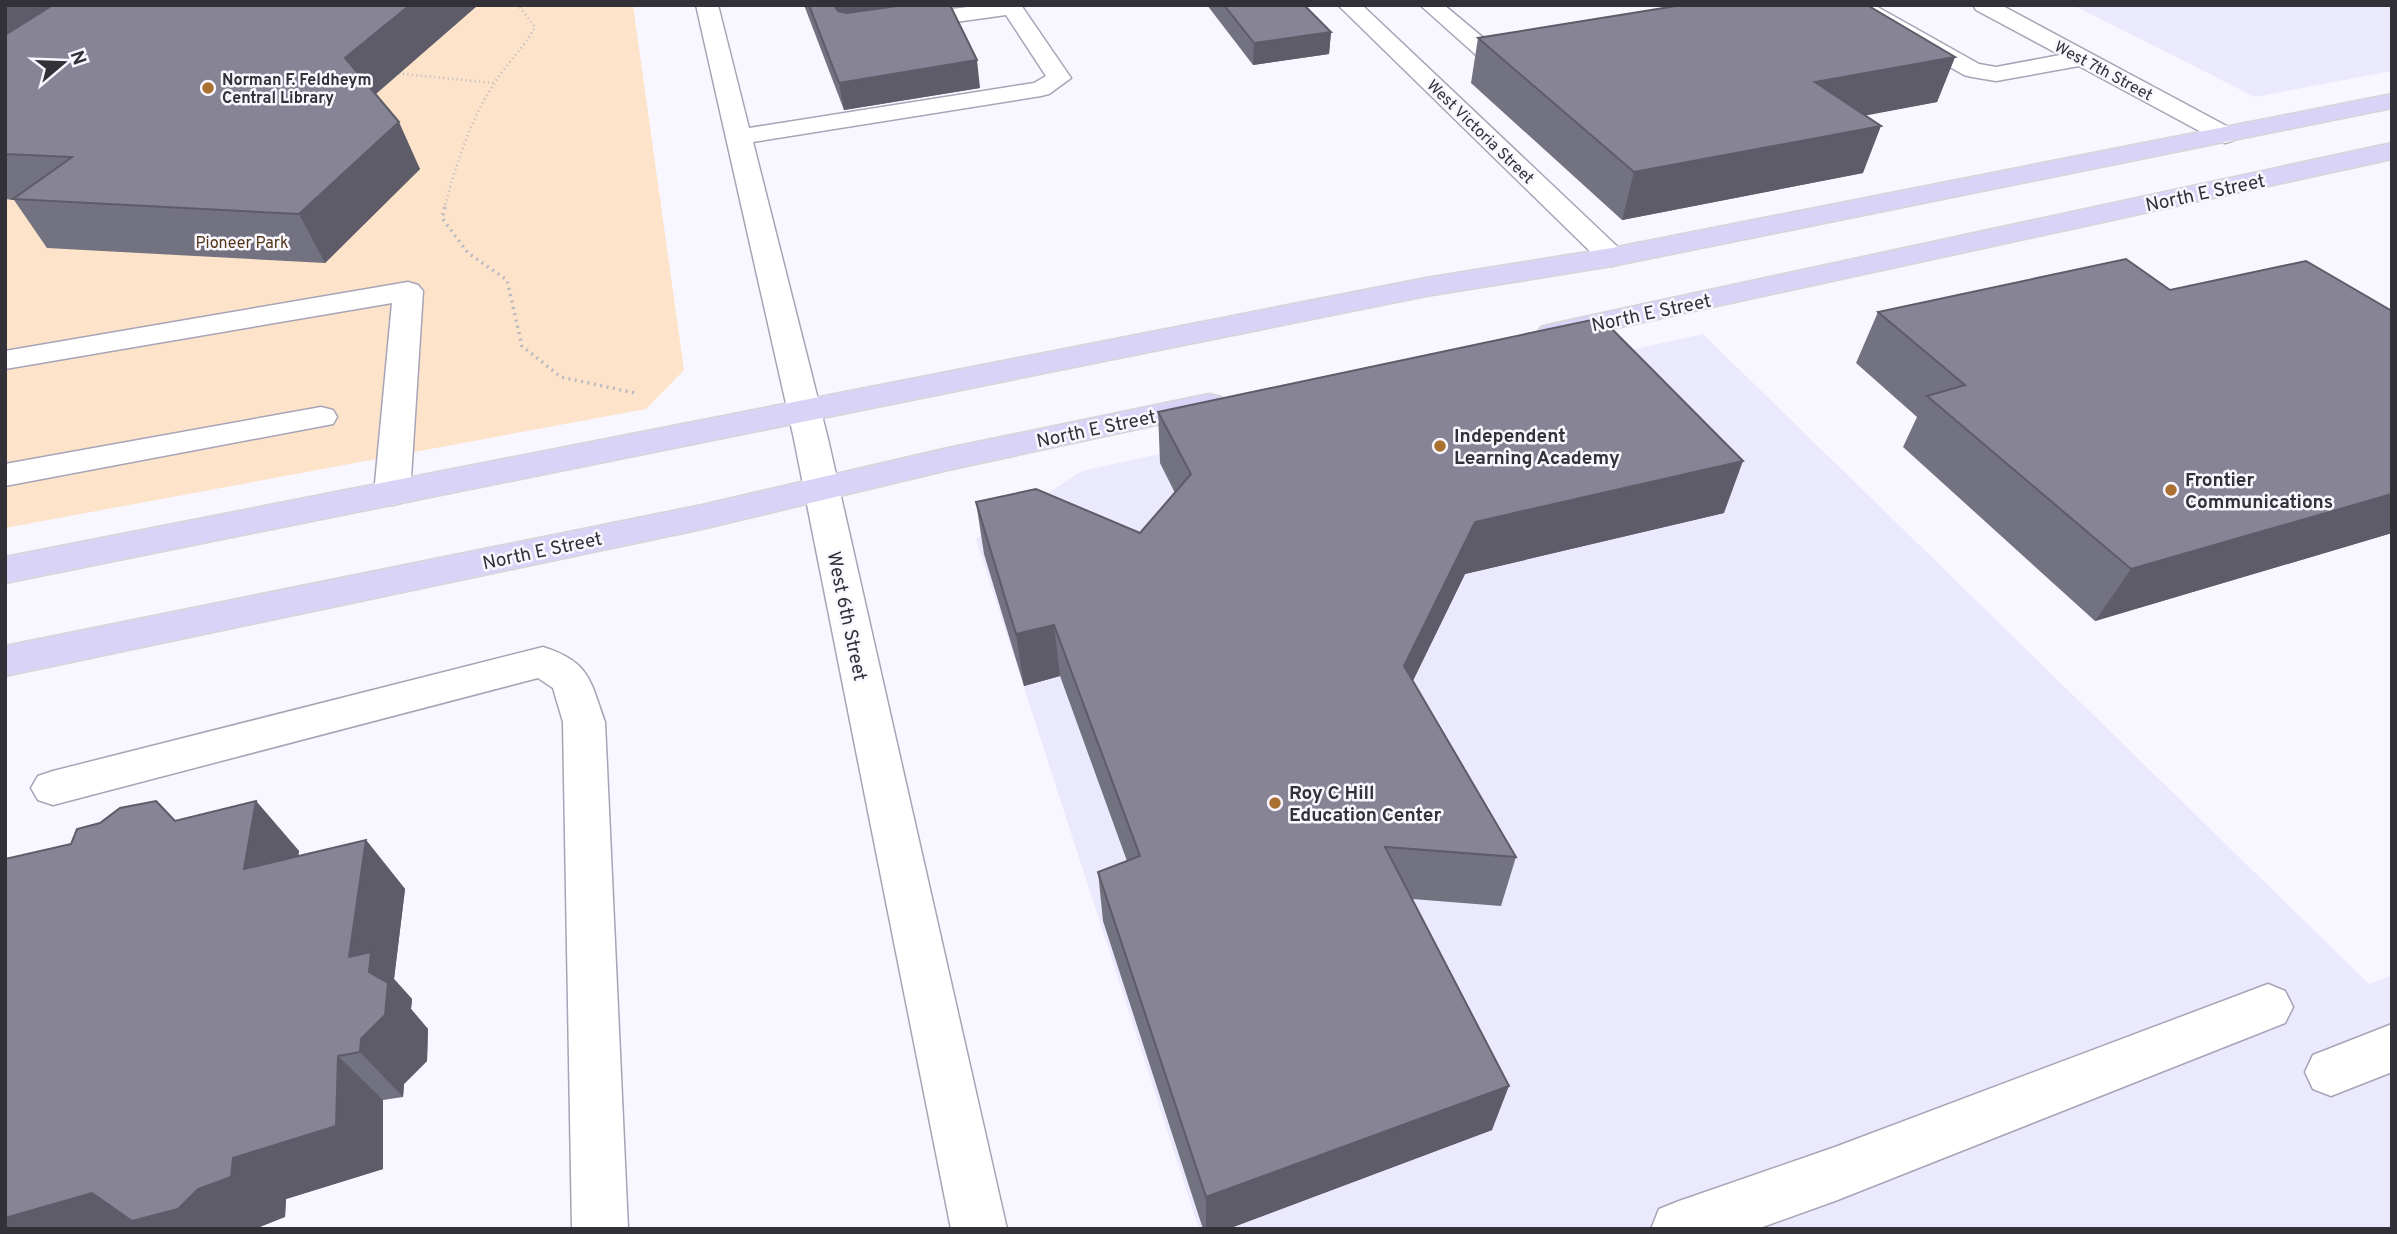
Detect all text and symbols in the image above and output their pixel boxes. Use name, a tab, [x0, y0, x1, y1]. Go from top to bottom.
north arrow	[28, 28, 98, 98]
street label: West 7th Street	[2050, 37, 2156, 106]
text: N	[64, 48, 91, 68]
place label: Norman F. Feldheym Central Library	[222, 71, 371, 109]
street label: West Victoria Street	[1422, 76, 1537, 189]
marker: Norman F. Feldheym Central Library	[200, 80, 216, 96]
street label: North E Street	[2143, 170, 2267, 218]
park label: Pioneer Park	[196, 234, 288, 254]
street label: North E Street	[1589, 290, 1713, 338]
street label: North E Street	[1034, 406, 1158, 454]
place label: Independent Learning Academy	[1454, 425, 1620, 471]
marker: Independent Learning Academy	[1432, 438, 1448, 454]
place label: Frontier Communications	[2185, 469, 2333, 515]
marker: Frontier Communications	[2163, 482, 2179, 498]
street label: North E Street	[480, 528, 604, 576]
street label: West 6th Street	[821, 550, 871, 683]
place label: Roy C Hill Education Center	[1289, 782, 1441, 828]
marker: Roy C Hill Education Center	[1267, 795, 1283, 811]

